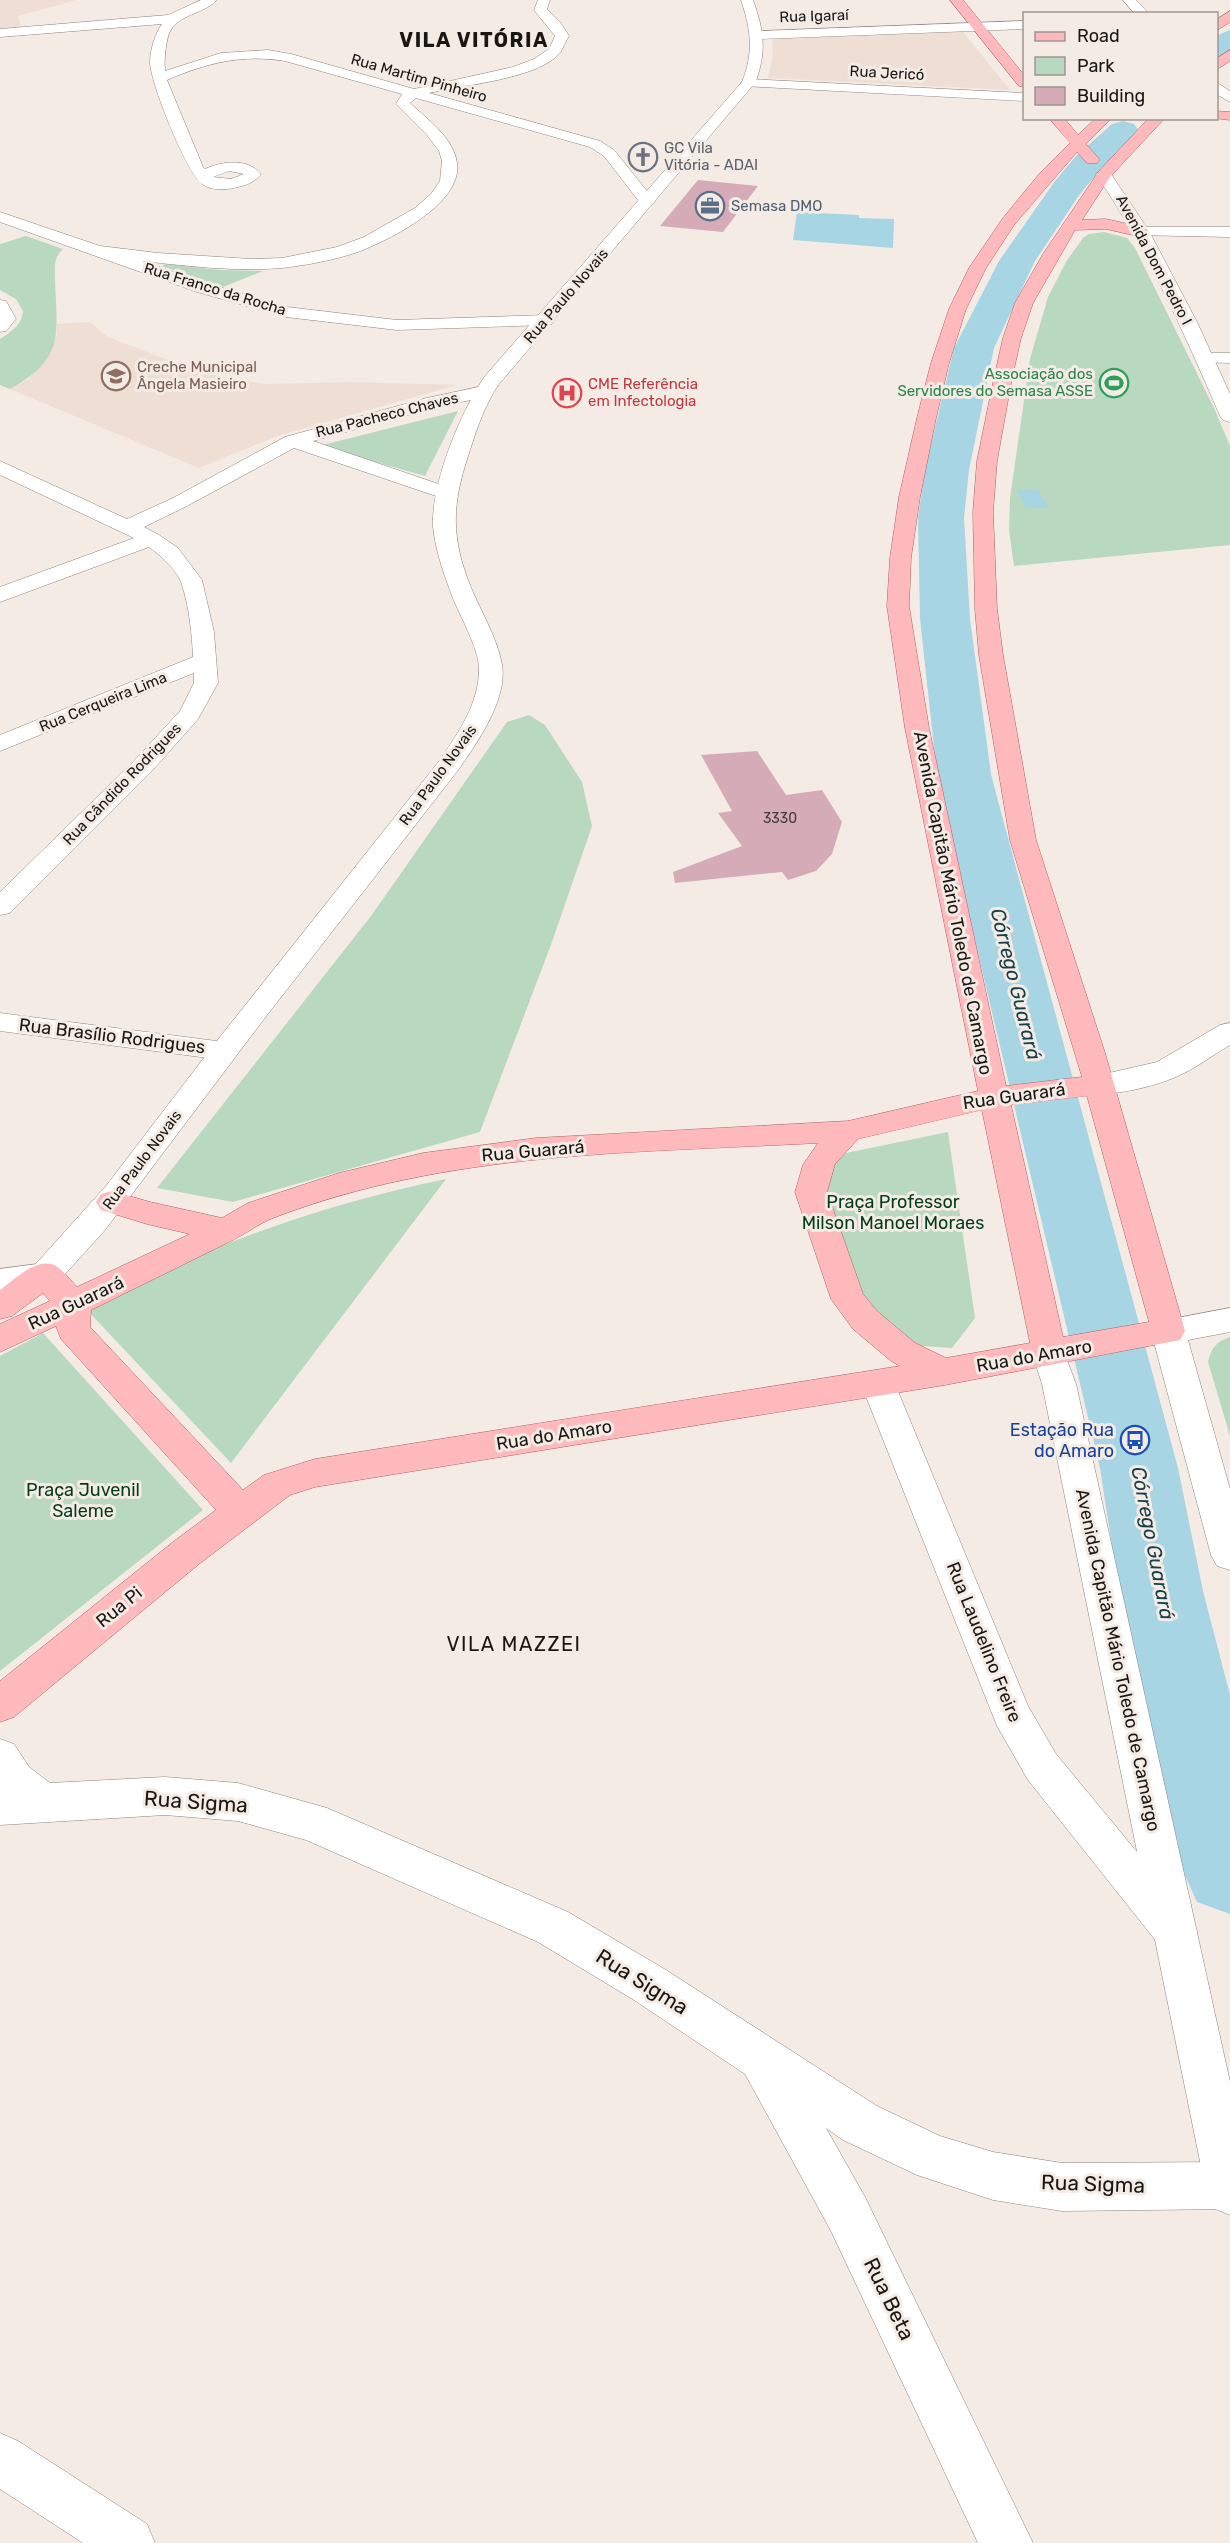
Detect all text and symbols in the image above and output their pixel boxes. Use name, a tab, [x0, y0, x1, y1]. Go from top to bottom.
street label: Rua Igaraí	[779, 6, 850, 26]
legend	[1023, 12, 1218, 120]
text: Road	[1077, 25, 1120, 47]
district label: VILA VITÓRIA	[399, 28, 549, 52]
street label: Rua Martim Pinheiro	[349, 50, 489, 106]
text: Park	[1077, 55, 1115, 77]
street label: Rua Jericó	[849, 62, 925, 84]
text: Building	[1077, 85, 1145, 107]
place label: GC Vila Vitória - ADAI	[664, 139, 758, 174]
church icon: GC Vila Vitória - ADAI	[627, 141, 659, 173]
office icon: Semasa DMO	[694, 190, 726, 222]
street label: Avenida Dom Pedro I	[1112, 192, 1196, 328]
place label: Semasa DMO	[731, 197, 822, 215]
street label: Rua Paulo Novais	[520, 245, 612, 347]
street label: Rua Franco da Rocha	[142, 259, 288, 319]
place label: Creche Municipal Ângela Masieiro	[137, 358, 257, 393]
school or university icon: Creche Municipal Ângela Masieiro	[100, 360, 132, 392]
place label: Associação dos Servidores do Semasa ASSE	[897, 365, 1093, 400]
sports icon: Associação dos Servidores do Semasa ASSE	[1098, 367, 1130, 399]
place label: CME Referência em Infectologia	[588, 375, 698, 410]
hospital icon: CME Referência em Infectologia	[551, 377, 583, 409]
street label: Rua Pacheco Chaves	[314, 388, 460, 441]
street label: Rua Cerqueira Lima	[37, 668, 169, 736]
street label: Rua Cândido Rodrigues	[59, 719, 185, 849]
street label: Rua Paulo Novais	[395, 721, 481, 829]
street label: Avenida Capitão Mário Toledo de Camargo	[909, 729, 997, 1077]
house number: 3330	[763, 810, 797, 827]
water label: Córrego Guarará	[986, 906, 1047, 1063]
street label: Rua Brasílio Rodrigues	[18, 1014, 206, 1058]
street label: Rua Guarará	[961, 1078, 1067, 1114]
street label: Rua Paulo Novais	[99, 1106, 185, 1213]
street label: Rua Guarará	[481, 1136, 585, 1166]
park label: Praça Professor Milson Manoel Moraes	[802, 1191, 984, 1234]
street label: Rua Guarará	[25, 1271, 127, 1335]
street label: Rua do Amaro	[975, 1335, 1093, 1377]
street label: Rua do Amaro	[495, 1415, 613, 1455]
place label: Estação Rua do Amaro	[1010, 1419, 1114, 1462]
bus stop icon: Estação Rua do Amaro	[1119, 1424, 1151, 1456]
water label: Córrego Guarará	[1126, 1464, 1180, 1622]
park label: Praça Juvenil Saleme	[26, 1479, 140, 1522]
street label: Avenida Capitão Mário Toledo de Camargo	[1071, 1487, 1165, 1833]
street label: Rua Laudelino Freire	[942, 1559, 1026, 1725]
street label: Rua Pi	[92, 1582, 146, 1632]
district label: VILA MAZZEI	[447, 1632, 581, 1656]
street label: Rua Sigma	[143, 1785, 249, 1818]
street label: Rua Sigma	[592, 1943, 693, 2020]
street label: Rua Sigma	[1041, 2169, 1145, 2198]
street label: Rua Beta	[859, 2253, 920, 2344]

